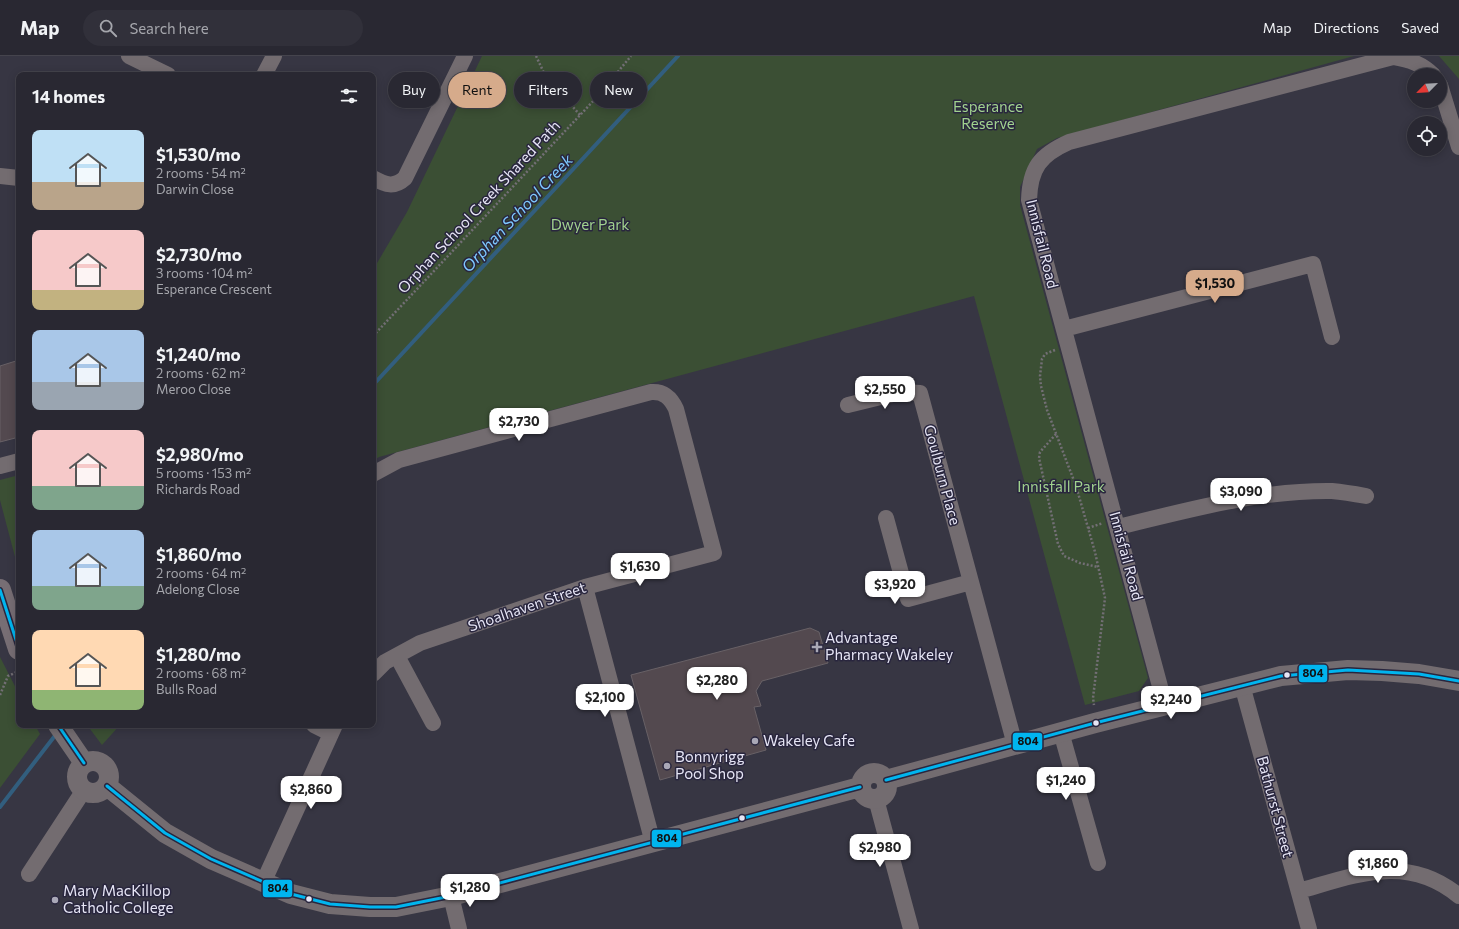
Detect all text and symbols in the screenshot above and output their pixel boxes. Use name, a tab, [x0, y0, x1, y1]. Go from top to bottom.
search box	[83, 10, 363, 46]
text: Map	[20, 16, 59, 39]
icon: search	[97, 17, 119, 39]
text: Search here	[129, 19, 209, 37]
text: Map	[1263, 19, 1292, 36]
text: Directions	[1314, 19, 1379, 36]
text: Saved	[1401, 19, 1439, 36]
north arrow	[1407, 68, 1447, 108]
map controls	[1407, 68, 1447, 156]
chip: Buy	[388, 72, 440, 108]
chip: Rent	[448, 72, 506, 108]
chip: Filters	[514, 72, 582, 108]
chip: New	[590, 72, 647, 108]
icon: filters	[338, 85, 360, 107]
text: 14 homes	[32, 86, 105, 107]
park label: Esperance Reserve	[953, 97, 1023, 132]
button: locate	[1407, 116, 1447, 156]
street label: Orphan School Creek Shared Path	[394, 117, 564, 297]
text: $1,530/mo	[156, 144, 241, 165]
icon: home	[64, 146, 112, 194]
water label: Orphan School Creek	[457, 150, 577, 276]
text: 2 rooms · 54 m²	[156, 165, 246, 181]
text: Darwin Close	[156, 181, 234, 197]
street label: Innisfail Road	[1023, 197, 1063, 290]
park label: Dwyer Park	[551, 215, 629, 233]
text: $2,730/mo	[156, 244, 242, 265]
icon: home	[64, 246, 112, 294]
text: 3 rooms · 104 m²	[156, 265, 253, 281]
pin: $1,530	[1182, 270, 1248, 304]
text: $1,530	[1195, 275, 1235, 291]
text: Esperance Crescent	[156, 281, 272, 297]
text: $1,240/mo	[156, 344, 241, 365]
icon: home	[64, 346, 112, 394]
text: 2 rooms · 62 m²	[156, 365, 246, 381]
pin: $2,550	[852, 376, 918, 410]
text: Meroo Close	[156, 381, 231, 397]
text: $2,550	[864, 381, 906, 397]
pin: $2,730	[486, 408, 552, 442]
text: $2,730	[498, 413, 540, 429]
street label: Goulburn Place	[921, 423, 965, 527]
text: $2,980/mo	[156, 444, 244, 465]
icon: home	[64, 446, 112, 494]
text: 5 rooms · 153 m²	[156, 465, 251, 481]
park label: Innisfall Park	[1017, 477, 1105, 495]
pin: $3,090	[1208, 478, 1274, 512]
text: Richards Road	[156, 481, 240, 497]
text: $3,090	[1219, 483, 1263, 499]
street label: Innisfail Road	[1106, 509, 1147, 602]
text: $1,860/mo	[156, 544, 242, 565]
icon: home	[64, 546, 112, 594]
pin: $1,630	[607, 553, 673, 587]
text: $1,630	[620, 558, 660, 574]
text: 2 rooms · 64 m²	[156, 565, 246, 581]
pin: $3,920	[862, 571, 928, 605]
text: $3,920	[874, 576, 916, 592]
street label: Shoalhaven Street	[465, 577, 588, 635]
text: Adelong Close	[156, 581, 240, 597]
place label: Advantage Pharmacy Wakeley	[825, 628, 953, 663]
marker: Advantage Pharmacy Wakeley	[812, 642, 822, 652]
text: $1,280/mo	[156, 644, 241, 665]
icon: home	[64, 646, 112, 694]
line badge: 804	[1298, 664, 1328, 683]
text: 2 rooms · 68 m²	[156, 665, 246, 681]
text: 804	[1303, 666, 1324, 679]
pin: $2,280	[684, 667, 750, 701]
unlabelled marker	[1282, 670, 1292, 680]
text: $2,280	[696, 672, 738, 688]
text: Bulls Road	[156, 681, 217, 697]
pin: $2,100	[572, 684, 638, 718]
pin: $2,240	[1138, 686, 1204, 720]
text: $2,100	[585, 689, 625, 705]
text: $2,240	[1150, 691, 1192, 707]
unlabelled marker	[1091, 718, 1101, 728]
place label: Wakeley Cafe	[763, 731, 855, 749]
line badge: 804	[1012, 732, 1043, 751]
text: 804	[1018, 734, 1039, 747]
marker: Wakeley Cafe	[750, 736, 760, 746]
place label: Bonnyrigg Pool Shop	[675, 747, 745, 782]
street label: Bathurst Street	[1254, 754, 1298, 860]
marker: Bonnyrigg Pool Shop	[662, 761, 672, 771]
pin: $1,240	[1033, 767, 1099, 801]
text: $1,240	[1046, 772, 1086, 788]
pin: $2,860	[278, 776, 344, 810]
text: $2,860	[290, 781, 332, 797]
unlabelled marker	[737, 813, 747, 823]
line badge: 804	[651, 829, 682, 848]
text: 804	[657, 831, 678, 844]
pin: $2,980	[847, 834, 913, 868]
text: $2,980	[859, 839, 901, 855]
pin: $1,860	[1345, 850, 1411, 884]
text: $1,860	[1357, 855, 1399, 871]
pin: $1,280	[437, 874, 503, 908]
line badge: 804	[262, 879, 293, 898]
text: $1,280	[450, 879, 490, 895]
place label: Mary MacKillop Catholic College	[63, 881, 174, 916]
text: 804	[268, 881, 289, 894]
unlabelled marker	[304, 894, 314, 904]
marker: Mary MacKillop Catholic College	[50, 895, 60, 905]

